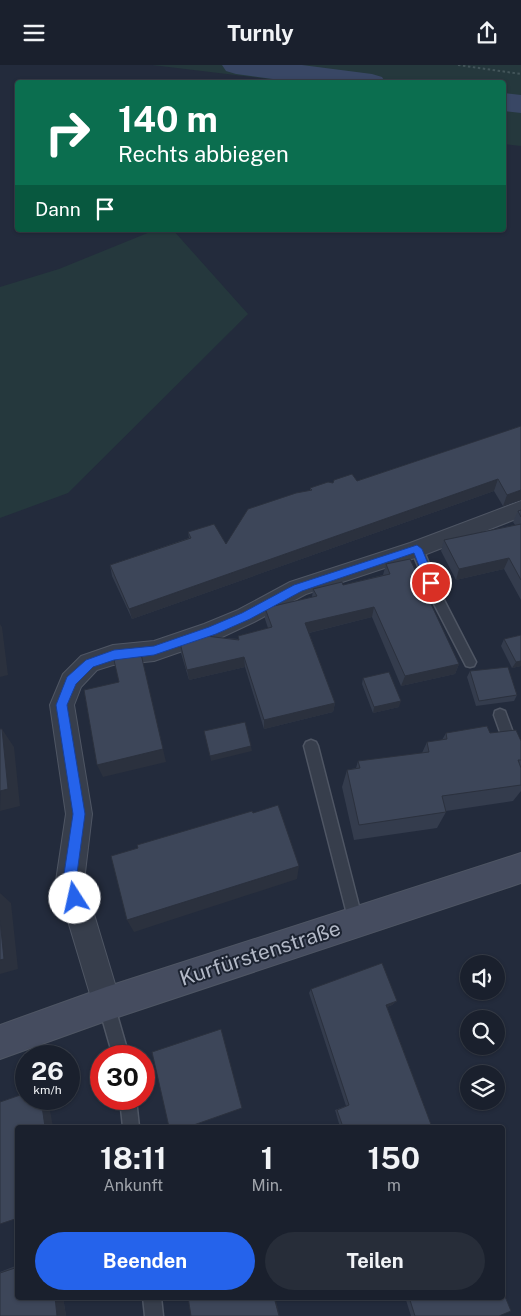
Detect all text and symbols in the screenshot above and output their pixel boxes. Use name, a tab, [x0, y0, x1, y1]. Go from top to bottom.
icon: menu	[20, 19, 48, 47]
icon: share	[473, 19, 501, 47]
text: Turnly	[227, 20, 294, 46]
text: 140 m	[118, 99, 218, 140]
icon: right	[35, 100, 100, 165]
text: Rechts abbiegen	[118, 141, 289, 167]
icon: arrive	[91, 195, 119, 223]
text: Dann	[35, 198, 81, 220]
pin	[410, 562, 452, 604]
icon: arrive	[417, 569, 445, 597]
position arrow	[48, 871, 100, 923]
street label: Kurfürstenstraße	[176, 915, 344, 991]
map controls	[460, 955, 505, 1110]
button: sound	[460, 955, 505, 1000]
button: search	[460, 1010, 505, 1055]
speed limit sign: 30	[90, 1045, 155, 1110]
text: 26	[31, 1056, 64, 1086]
button: layers	[460, 1065, 505, 1110]
text: km/h	[33, 1083, 62, 1097]
text: 18:11	[100, 1140, 167, 1176]
text: 1	[261, 1140, 274, 1176]
text: 150	[368, 1140, 420, 1176]
text: Ankunft	[103, 1176, 163, 1195]
text: Min.	[252, 1176, 283, 1195]
text: m	[387, 1176, 401, 1195]
button: Beenden	[35, 1232, 255, 1290]
button: Teilen	[265, 1232, 485, 1290]

